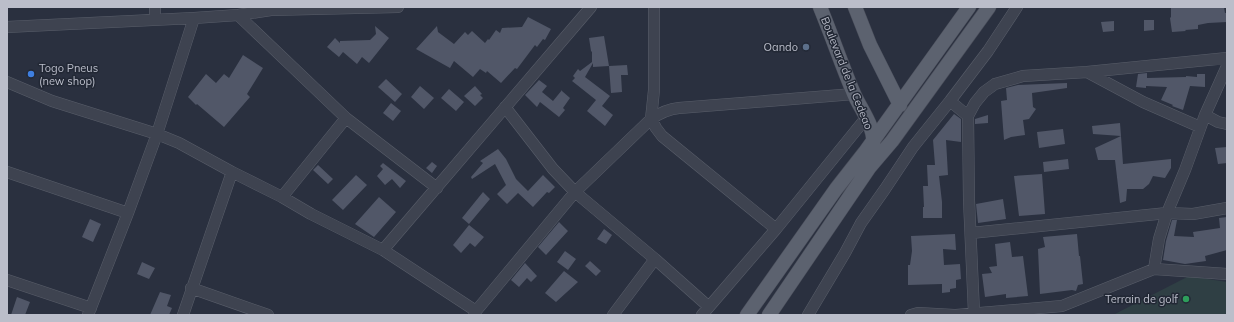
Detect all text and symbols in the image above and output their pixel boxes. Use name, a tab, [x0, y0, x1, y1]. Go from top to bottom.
street label: Boulevard de la Cedeao	[818, 15, 876, 131]
place label: Oando	[764, 40, 798, 54]
marker: Oando	[801, 42, 811, 52]
place label: Togo Pneus (new shop)	[39, 61, 98, 88]
marker: Togo Pneus (new shop)	[26, 69, 36, 79]
place label: Terrain de golf	[1105, 292, 1178, 306]
marker: Terrain de golf	[1181, 294, 1191, 304]

